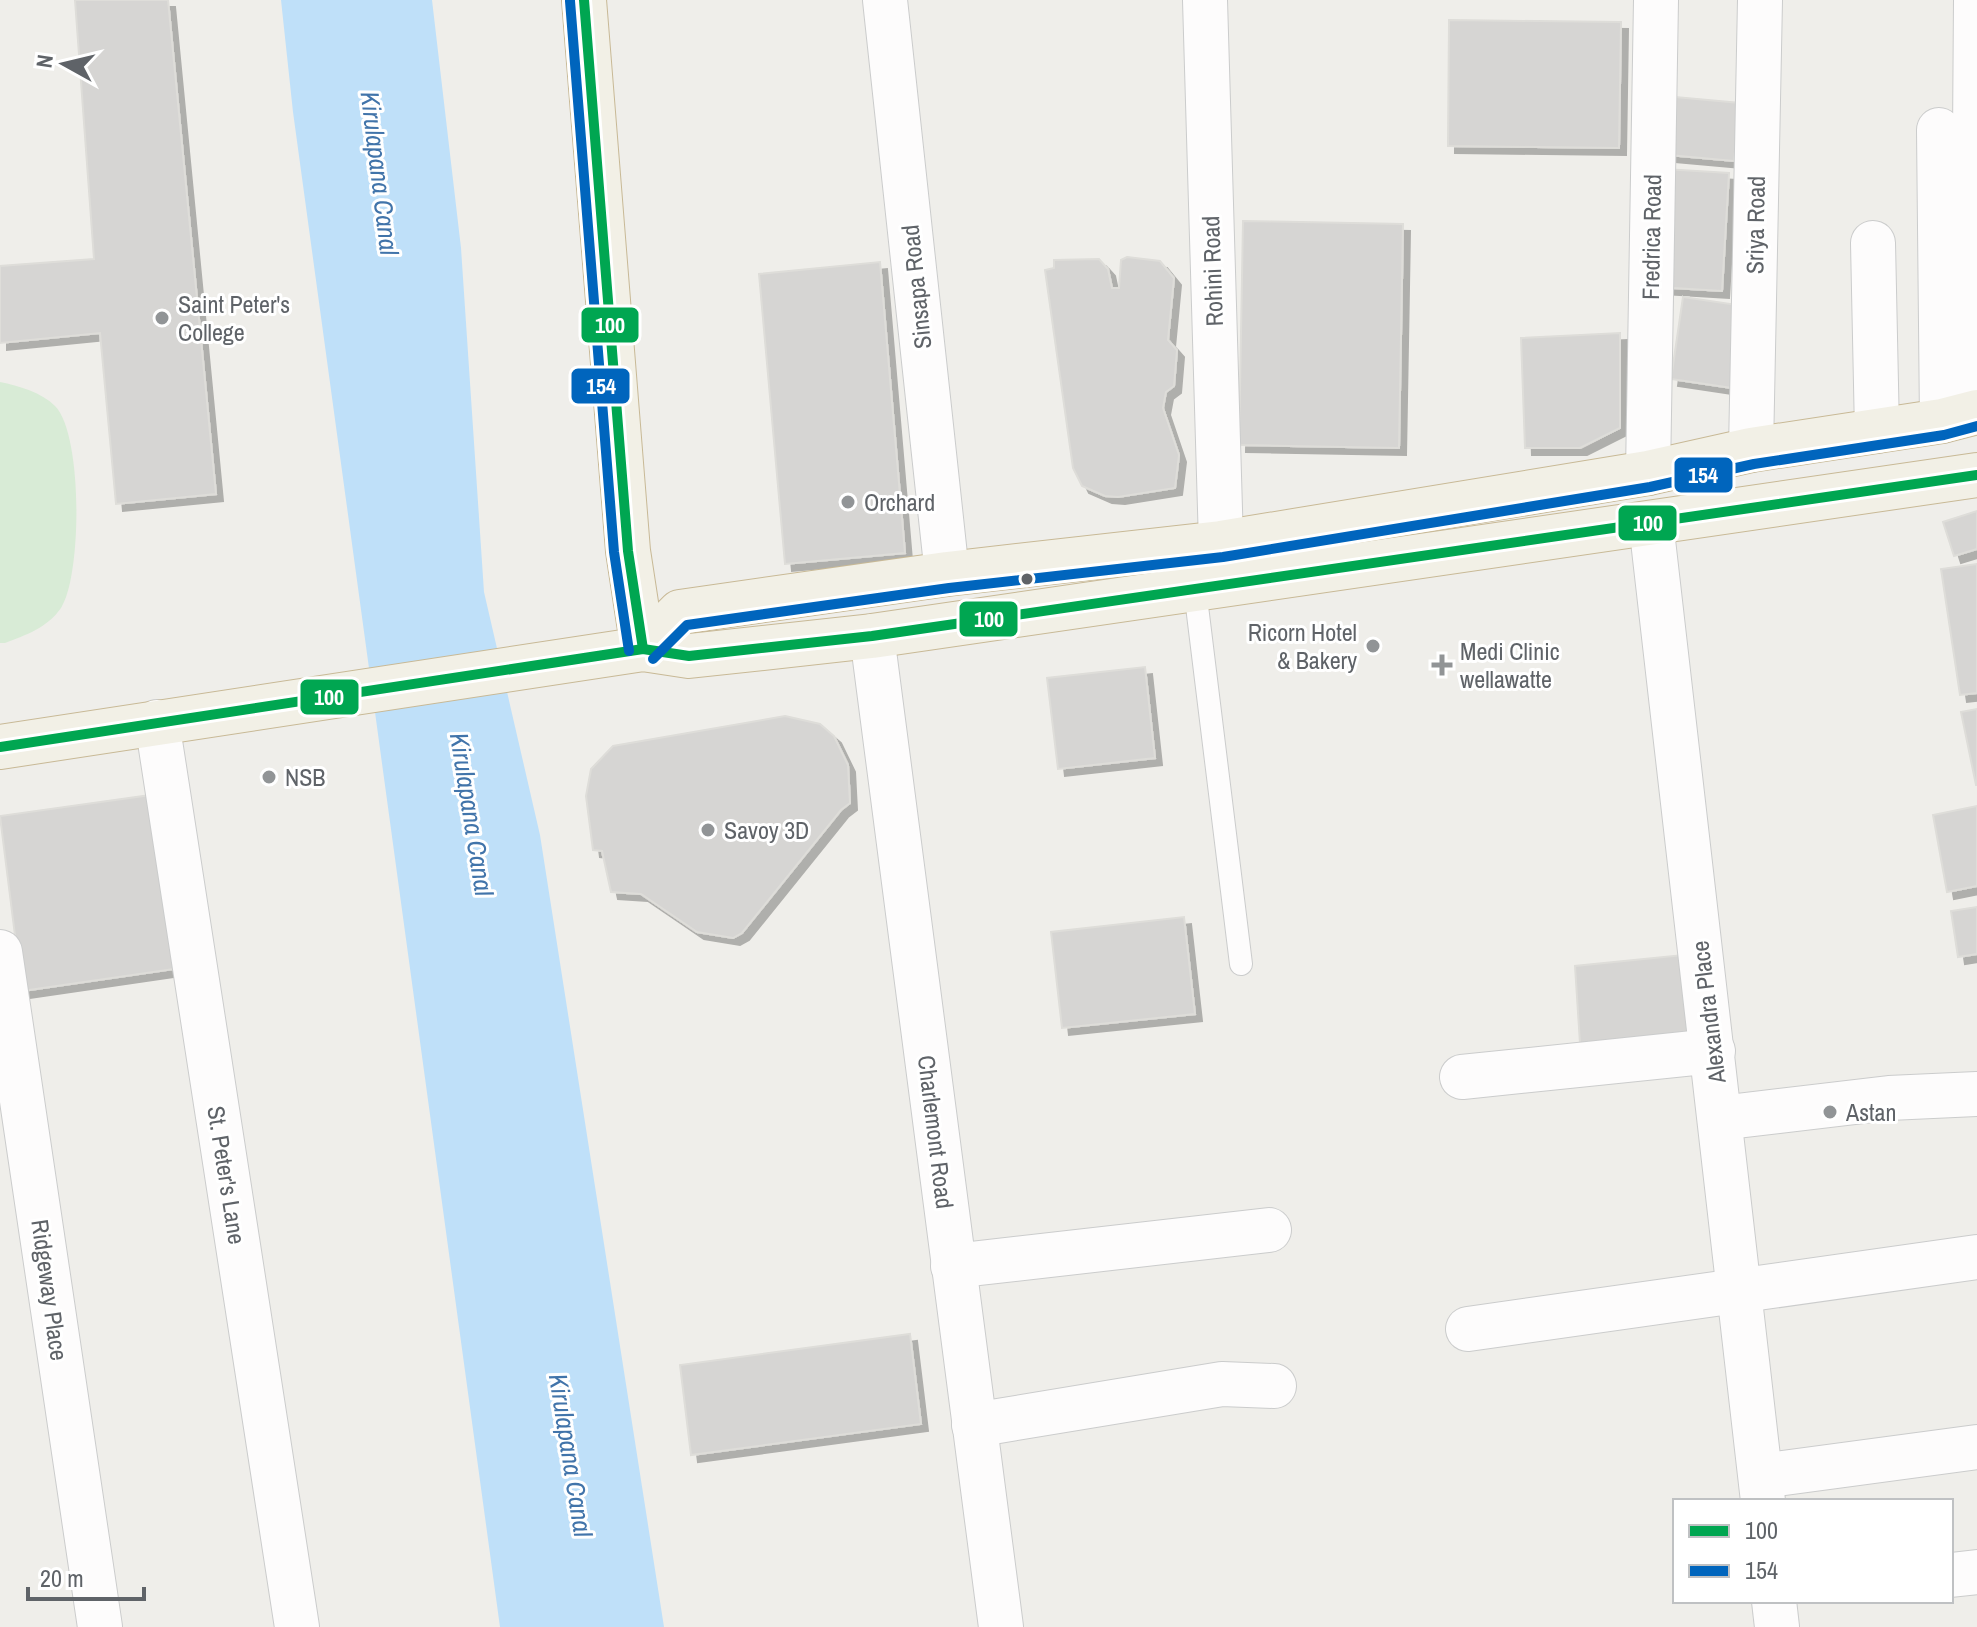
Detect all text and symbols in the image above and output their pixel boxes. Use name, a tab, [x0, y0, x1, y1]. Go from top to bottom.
north arrow	[24, 24, 104, 104]
text: N	[28, 53, 60, 70]
water label: Kirulapana Canal	[353, 89, 408, 258]
street label: Fredrica Road	[1634, 174, 1668, 300]
street label: Sriya Road	[1738, 176, 1772, 274]
street label: Rohini Road	[1194, 215, 1230, 327]
street label: Sinsapa Road	[894, 223, 938, 351]
place label: Saint Peter's College	[178, 288, 290, 348]
line badge: 100	[580, 306, 640, 344]
marker: Saint Peter's College	[153, 309, 171, 327]
text: 100	[595, 310, 625, 340]
line badge: 154	[570, 367, 631, 405]
text: 154	[586, 371, 616, 401]
line badge: 154	[1673, 456, 1734, 494]
text: 154	[1688, 460, 1718, 490]
place label: Orchard	[864, 486, 935, 518]
marker: Orchard	[839, 493, 857, 511]
line badge: 100	[1617, 504, 1678, 542]
text: 100	[1633, 508, 1663, 538]
unlabelled marker	[1019, 571, 1035, 587]
line badge: 100	[958, 600, 1019, 638]
text: 100	[974, 604, 1004, 634]
place label: Ricorn Hotel & Bakery	[1248, 616, 1357, 676]
place label: Medi Clinic wellawatte	[1460, 635, 1560, 695]
marker: Ricorn Hotel & Bakery	[1364, 637, 1382, 655]
marker: Medi Clinic wellawatte	[1431, 654, 1453, 676]
line badge: 100	[299, 678, 360, 716]
text: 100	[314, 682, 344, 712]
water label: Kirulapana Canal	[442, 730, 502, 899]
place label: NSB	[285, 761, 325, 793]
marker: NSB	[260, 768, 278, 786]
place label: Savoy 3D	[724, 814, 809, 846]
marker: Savoy 3D	[699, 821, 717, 839]
street label: Alexandra Place	[1683, 939, 1733, 1086]
street label: Charlemont Road	[911, 1054, 961, 1210]
place label: Astan	[1845, 1096, 1896, 1128]
marker: Astan	[1821, 1103, 1839, 1121]
street label: St. Peter's Lane	[200, 1104, 254, 1246]
street label: Ridgeway Place	[24, 1217, 76, 1363]
water label: Kirulapana Canal	[541, 1371, 601, 1540]
legend	[1673, 1499, 1953, 1603]
text: 100	[1745, 1514, 1778, 1546]
scale bar	[28, 1551, 144, 1601]
text: 154	[1745, 1554, 1778, 1586]
text: 20 m	[40, 1562, 84, 1594]

